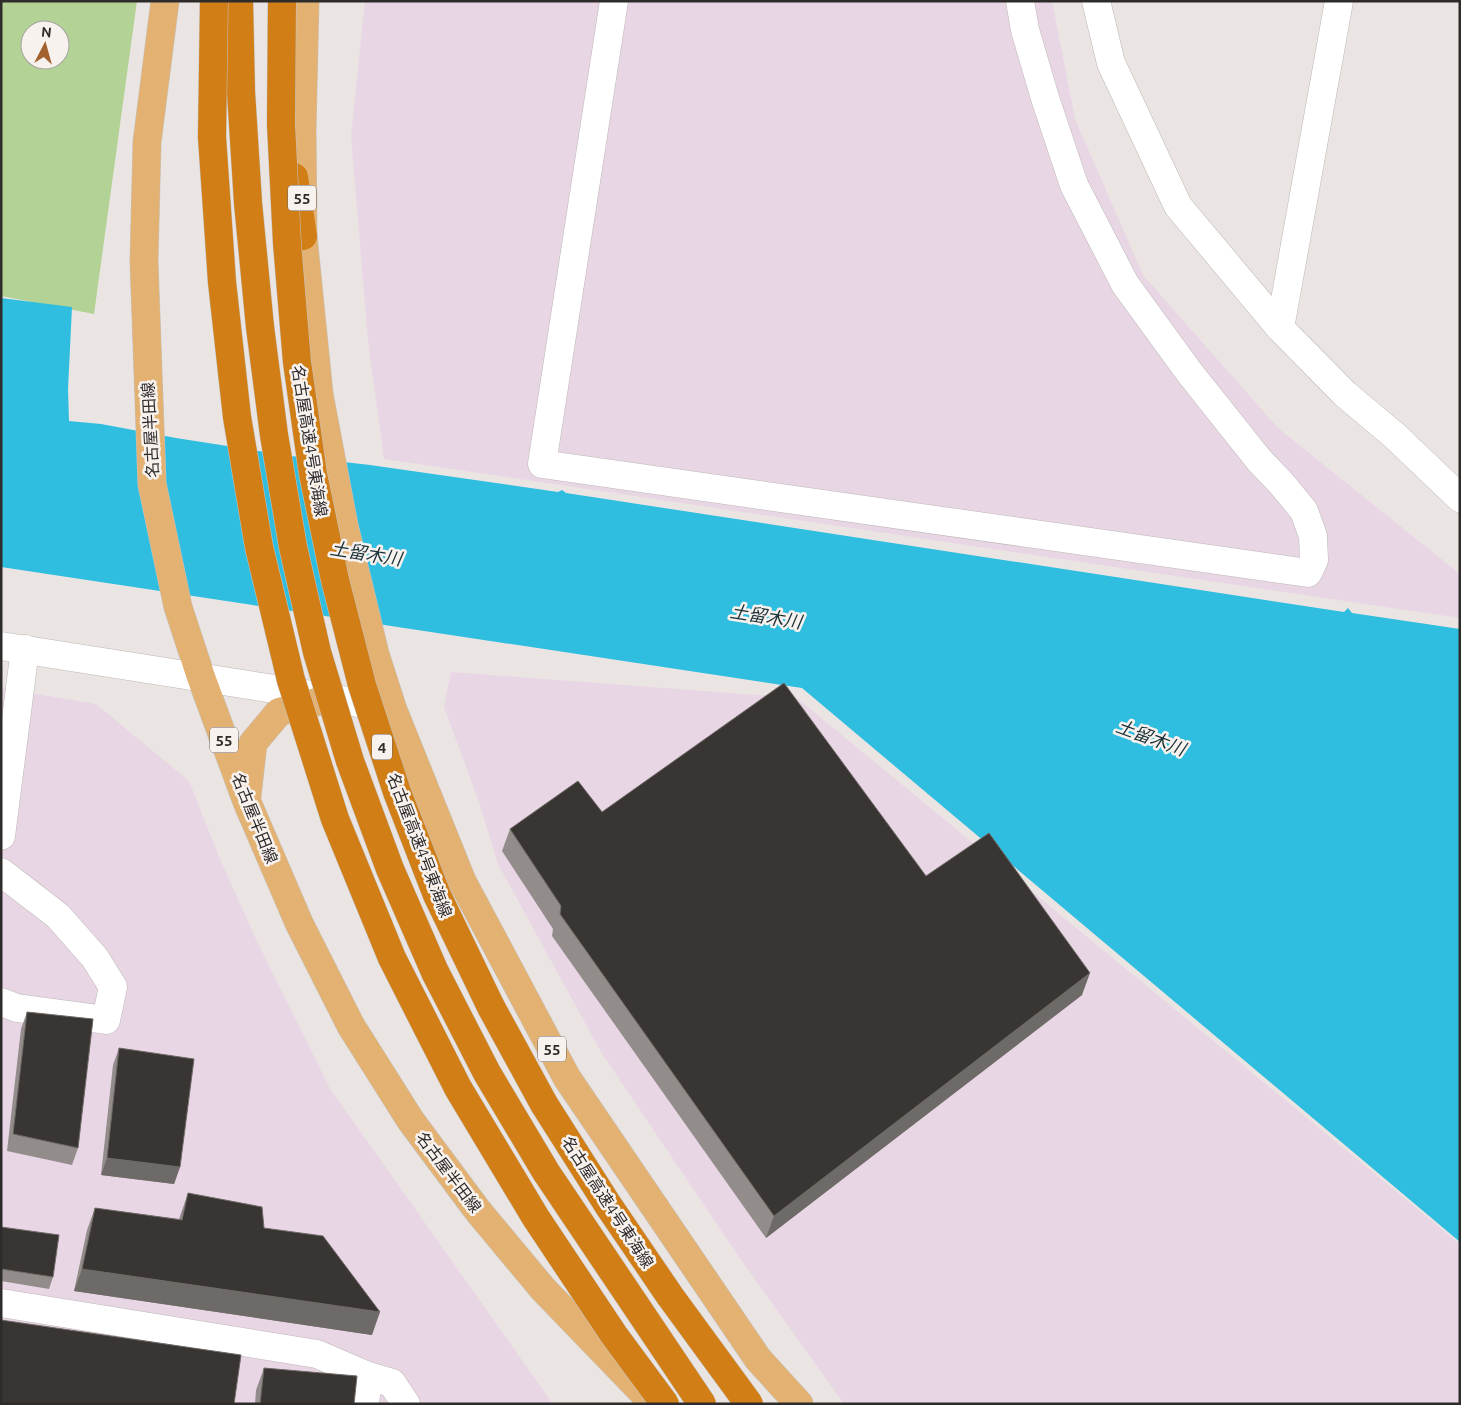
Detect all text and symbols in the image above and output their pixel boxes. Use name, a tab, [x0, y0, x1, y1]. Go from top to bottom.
north arrow	[20, 20, 70, 70]
text: N	[40, 24, 52, 41]
road number: 55	[288, 186, 316, 210]
street label: 名古屋高速4号東海線	[289, 364, 331, 518]
street label: 名古屋半田線	[138, 382, 162, 478]
water label: 土留木川	[329, 537, 405, 569]
water label: 土留木川	[729, 600, 805, 632]
water label: 土留木川	[1114, 715, 1190, 759]
road number: 55	[210, 728, 238, 752]
road number: 4	[372, 734, 392, 760]
street label: 名古屋半田線	[229, 770, 281, 866]
street label: 名古屋高速4号東海線	[384, 770, 456, 920]
road number: 55	[538, 1036, 566, 1062]
street label: 名古屋半田線	[413, 1128, 485, 1216]
street label: 名古屋高速4号東海線	[559, 1133, 657, 1271]

